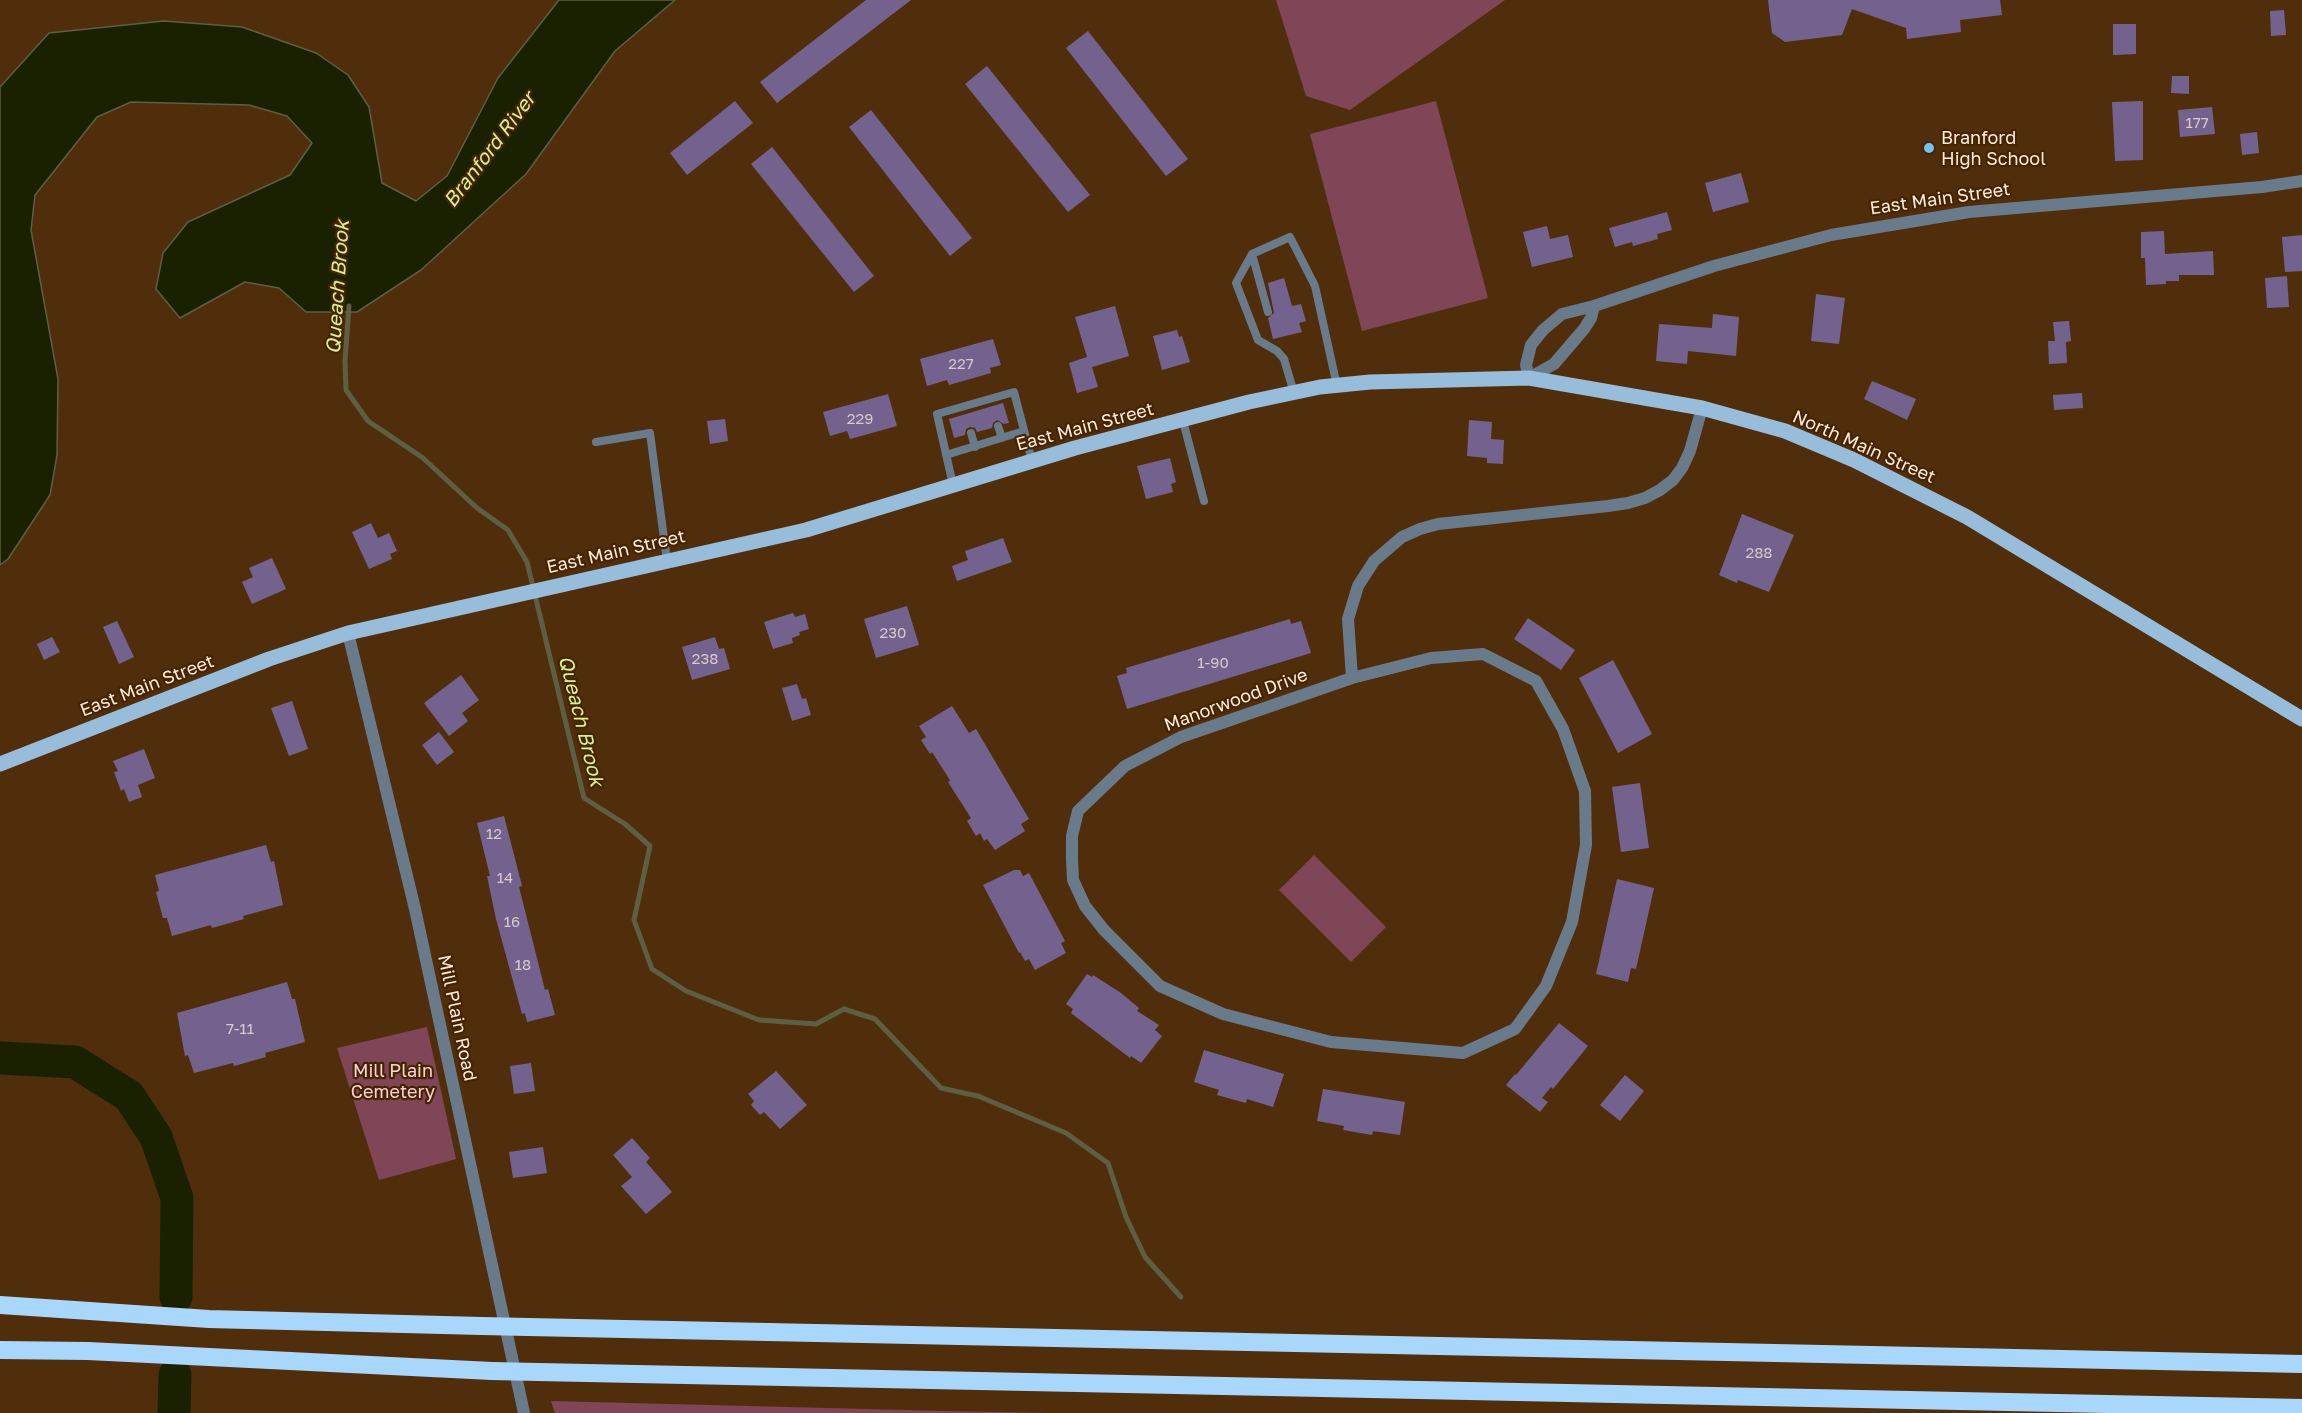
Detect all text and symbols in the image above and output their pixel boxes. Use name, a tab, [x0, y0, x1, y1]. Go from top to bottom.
water label: Branford River	[439, 88, 541, 212]
house number: 177	[2185, 114, 2209, 132]
place label: Branford High School	[1941, 127, 2046, 170]
marker: Branford High School	[1922, 141, 1936, 155]
street label: East Main Street	[1868, 178, 2012, 220]
water label: Queach Brook	[321, 219, 355, 355]
house number: 227	[948, 355, 974, 373]
street label: East Main Street	[1014, 398, 1156, 456]
street label: North Main Street	[1789, 406, 1939, 488]
house number: 229	[847, 410, 873, 428]
street label: East Main Street	[545, 526, 687, 578]
house number: 288	[1746, 544, 1772, 562]
house number: 230	[880, 624, 906, 642]
house number: 238	[692, 650, 718, 668]
street label: East Main Street	[77, 651, 217, 721]
water label: Queach Brook	[553, 653, 609, 789]
house number: 1-90	[1197, 654, 1229, 672]
street label: Manorwood Drive	[1161, 664, 1311, 736]
house number: 12	[486, 825, 502, 843]
house number: 14	[497, 869, 513, 887]
house number: 16	[504, 913, 520, 931]
street label: Mill Plain Road	[433, 953, 481, 1083]
house number: 18	[515, 956, 531, 974]
house number: 7-11	[226, 1020, 254, 1038]
park label: Mill Plain Cemetery	[351, 1060, 435, 1102]

